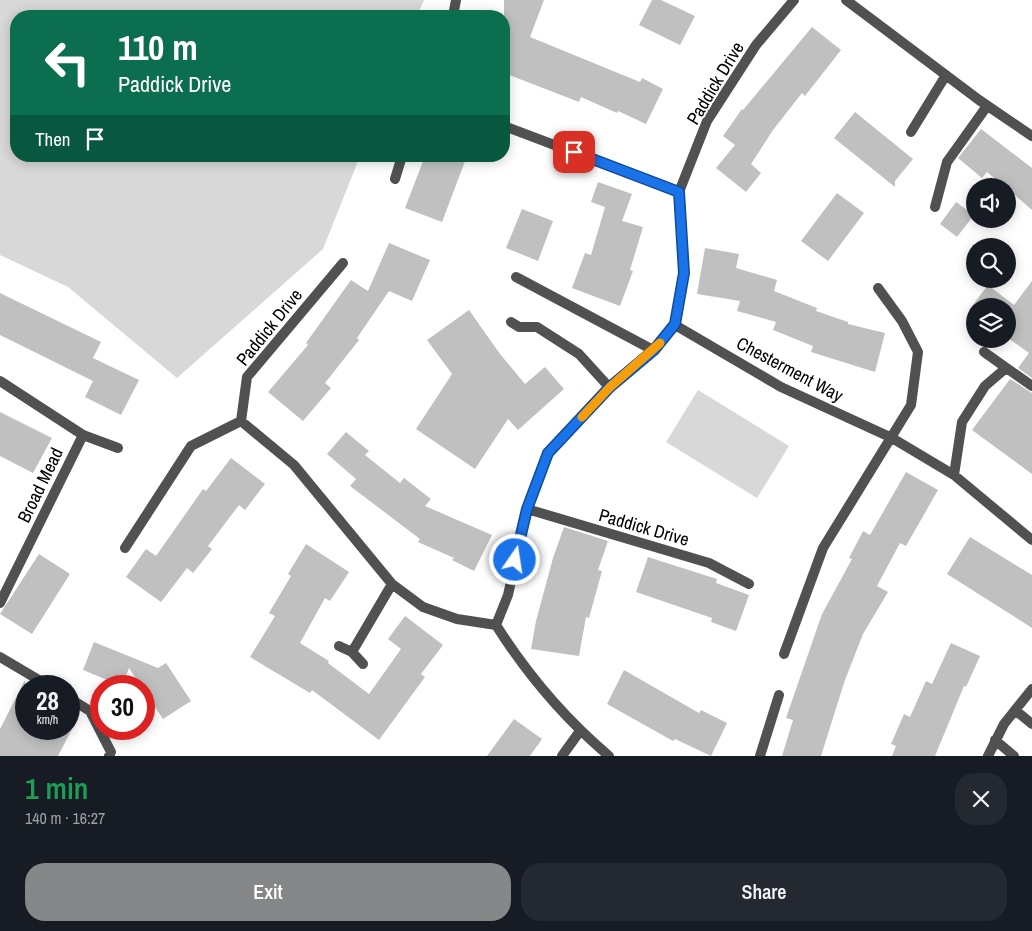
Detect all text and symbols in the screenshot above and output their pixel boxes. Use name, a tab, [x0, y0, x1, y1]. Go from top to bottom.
text: 110 m	[118, 24, 198, 71]
icon: left	[35, 30, 100, 95]
street label: Paddick Drive	[680, 37, 750, 129]
text: Paddick Drive	[118, 69, 231, 99]
icon: arrive	[81, 125, 109, 153]
text: Then	[35, 126, 71, 152]
pin	[553, 131, 595, 173]
icon: arrive	[560, 138, 588, 166]
map controls	[966, 178, 1016, 348]
button: sound	[966, 178, 1016, 228]
button: search	[966, 238, 1016, 288]
street label: Paddick Drive	[230, 283, 308, 371]
button: layers	[966, 298, 1016, 348]
street label: Chesterment Way	[732, 330, 848, 408]
street label: Broad Mead	[11, 443, 69, 527]
street label: Paddick Drive	[596, 502, 692, 552]
position arrow	[488, 533, 540, 585]
speed limit sign: 30	[90, 675, 155, 740]
text: 28	[36, 684, 59, 718]
text: km/h	[37, 712, 58, 728]
text: 1 min	[25, 768, 88, 808]
button: close	[955, 773, 1007, 825]
text: 140 m · 16:27	[25, 807, 105, 829]
button: Exit	[25, 863, 511, 921]
button: Share	[521, 863, 1007, 921]

